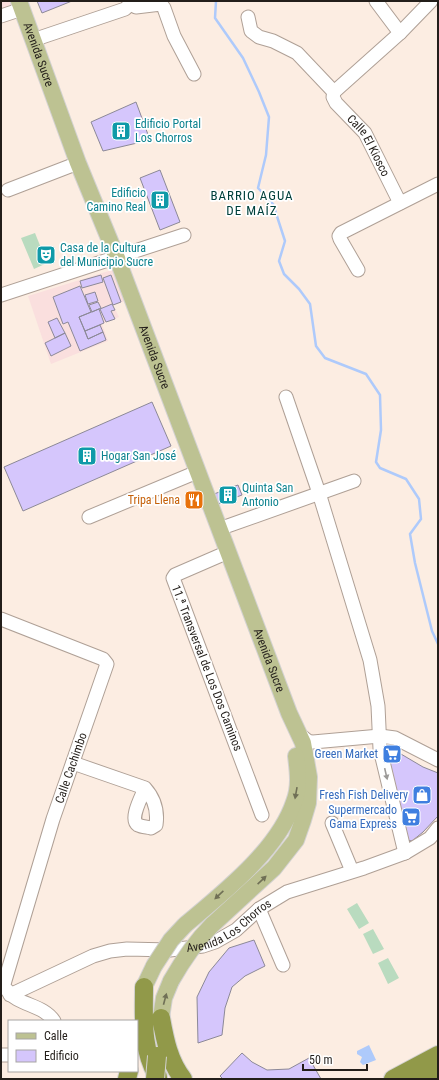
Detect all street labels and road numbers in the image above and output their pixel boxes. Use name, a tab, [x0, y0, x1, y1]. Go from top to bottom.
street label: Avenida Sucre	[20, 21, 57, 89]
street label: Calle El Kiosco	[344, 112, 393, 179]
street label: Avenida Sucre	[136, 323, 173, 391]
street label: 11.ª Transversal de Los Dos Caminos	[169, 583, 245, 753]
street label: Avenida Sucre	[251, 626, 288, 694]
street label: Calle Cachimbo	[52, 731, 90, 805]
street label: Avenida Los Chorros	[186, 896, 274, 955]

